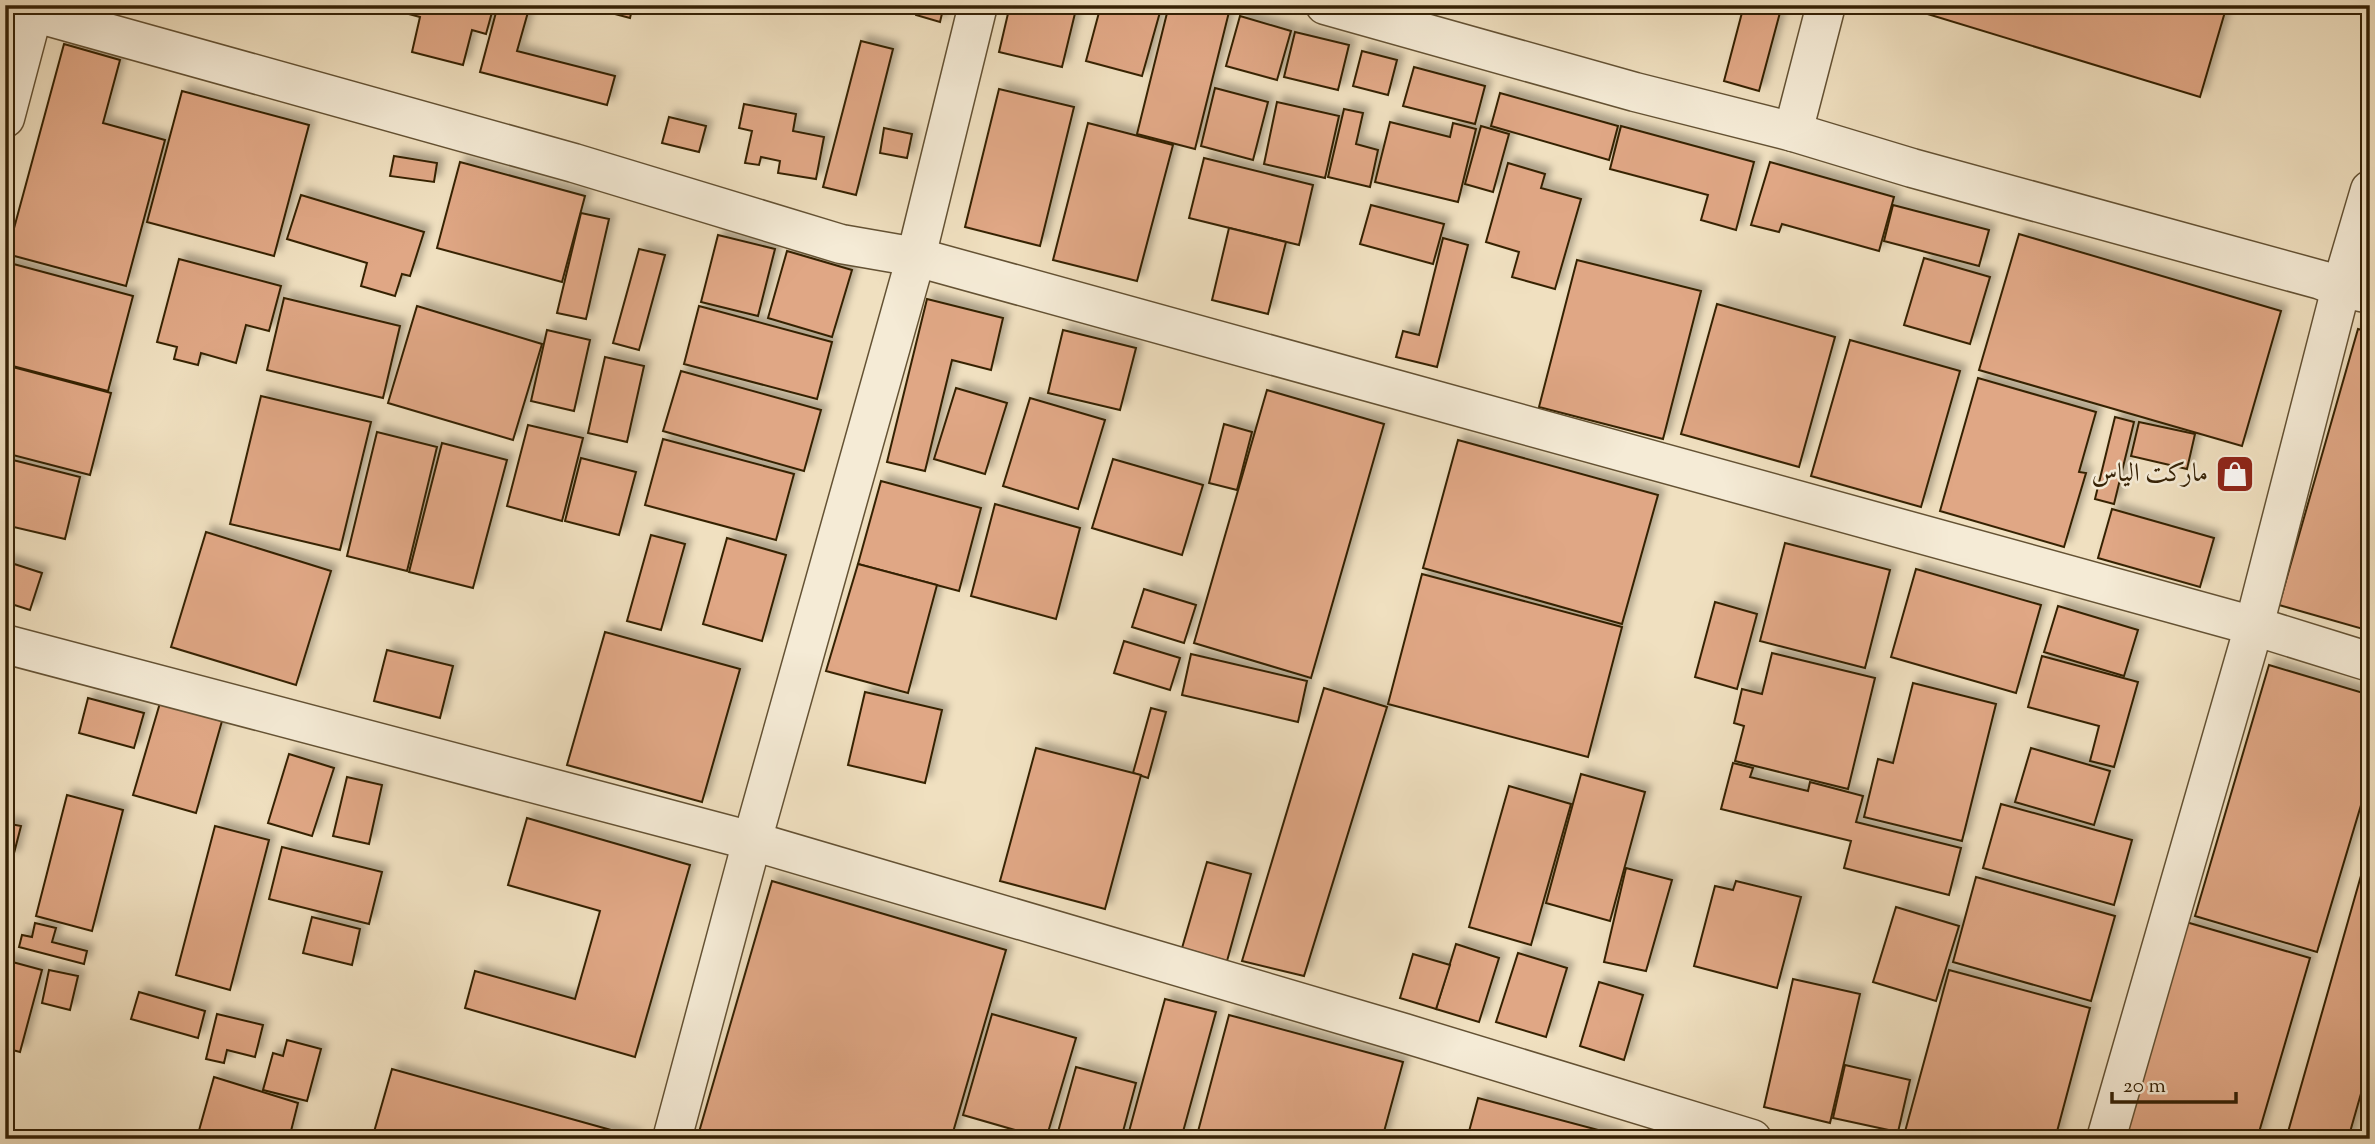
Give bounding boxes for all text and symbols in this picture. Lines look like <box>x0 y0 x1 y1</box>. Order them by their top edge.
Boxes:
shop icon: مارکت الیاس <box>2214 453 2256 495</box>
place label: مارکت الیاس <box>2091 456 2208 493</box>
scale bar <box>2112 1060 2237 1104</box>
text: 20 m <box>2123 1072 2166 1102</box>

